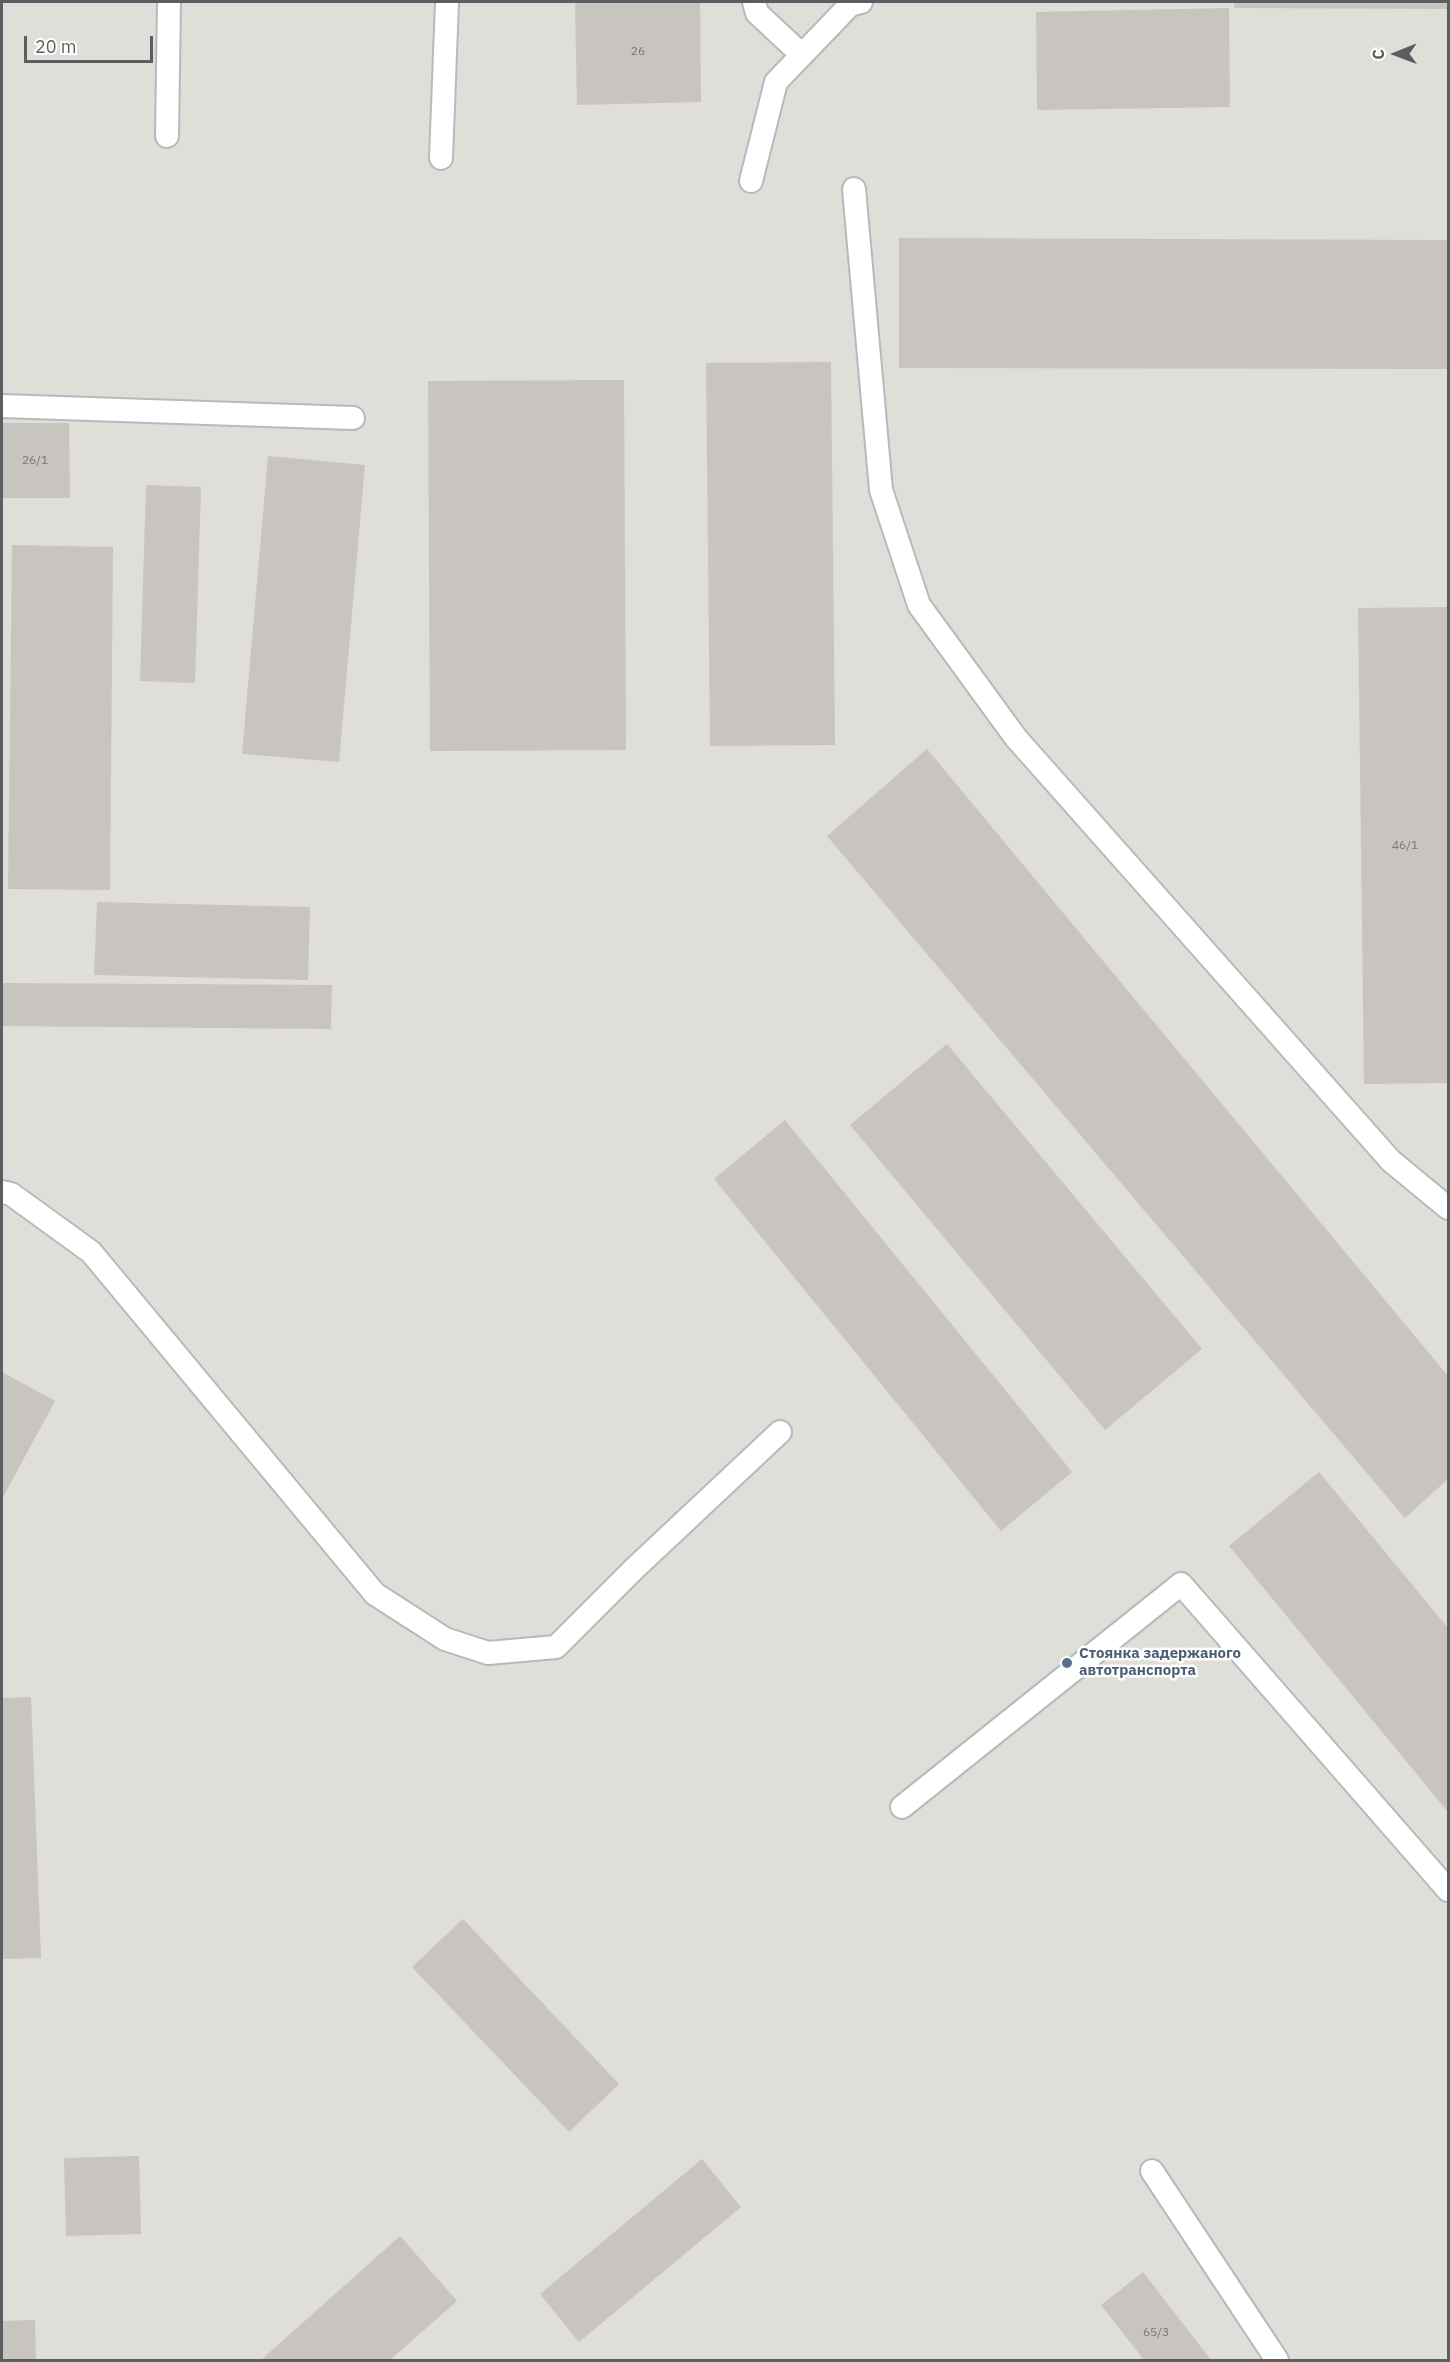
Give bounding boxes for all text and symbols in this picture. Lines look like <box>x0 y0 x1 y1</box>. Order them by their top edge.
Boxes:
scale bar <box>27 24 156 62</box>
north arrow <box>1366 24 1426 84</box>
text: 20 m <box>35 35 77 58</box>
house number: 26 <box>631 45 645 59</box>
text: С <box>1368 49 1388 60</box>
house number: 26/1 <box>22 454 48 468</box>
house number: 46/1 <box>1392 839 1418 853</box>
place label: Стоянка задержаного автотранспорта <box>1079 1645 1241 1680</box>
marker: Стоянка задержаного автотранспорта <box>1060 1656 1074 1670</box>
house number: 65/3 <box>1143 2326 1169 2340</box>

